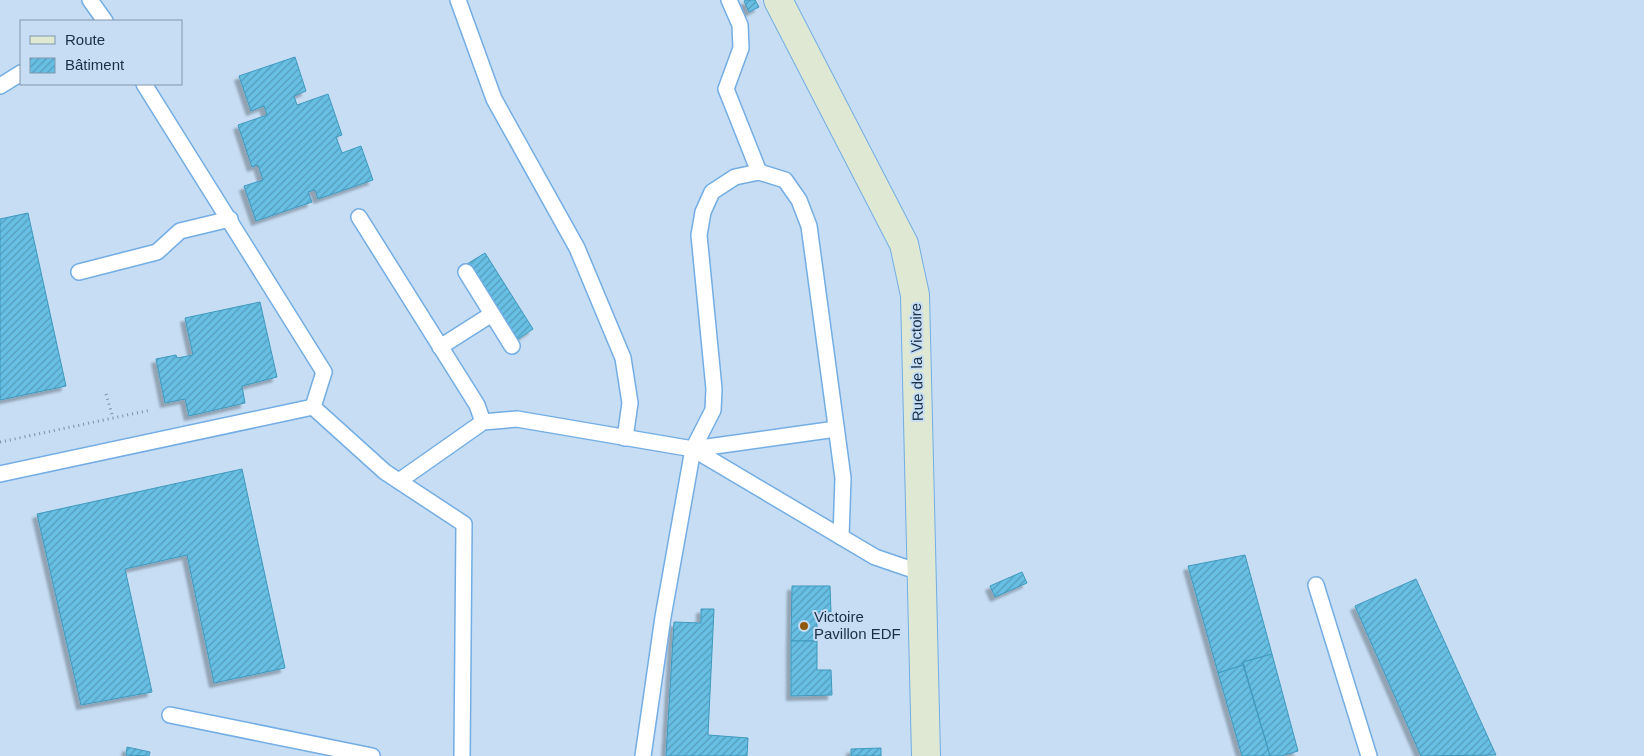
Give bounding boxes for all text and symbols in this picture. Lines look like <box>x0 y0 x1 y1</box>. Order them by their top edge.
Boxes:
legend <box>20 20 182 85</box>
text: Route <box>65 31 105 48</box>
text: Bâtiment <box>65 56 125 73</box>
street label: Rue de la Victoire <box>907 303 926 421</box>
place label: Victoire Pavillon EDF <box>814 608 901 642</box>
marker: Victoire Pavillon EDF <box>798 620 810 632</box>

